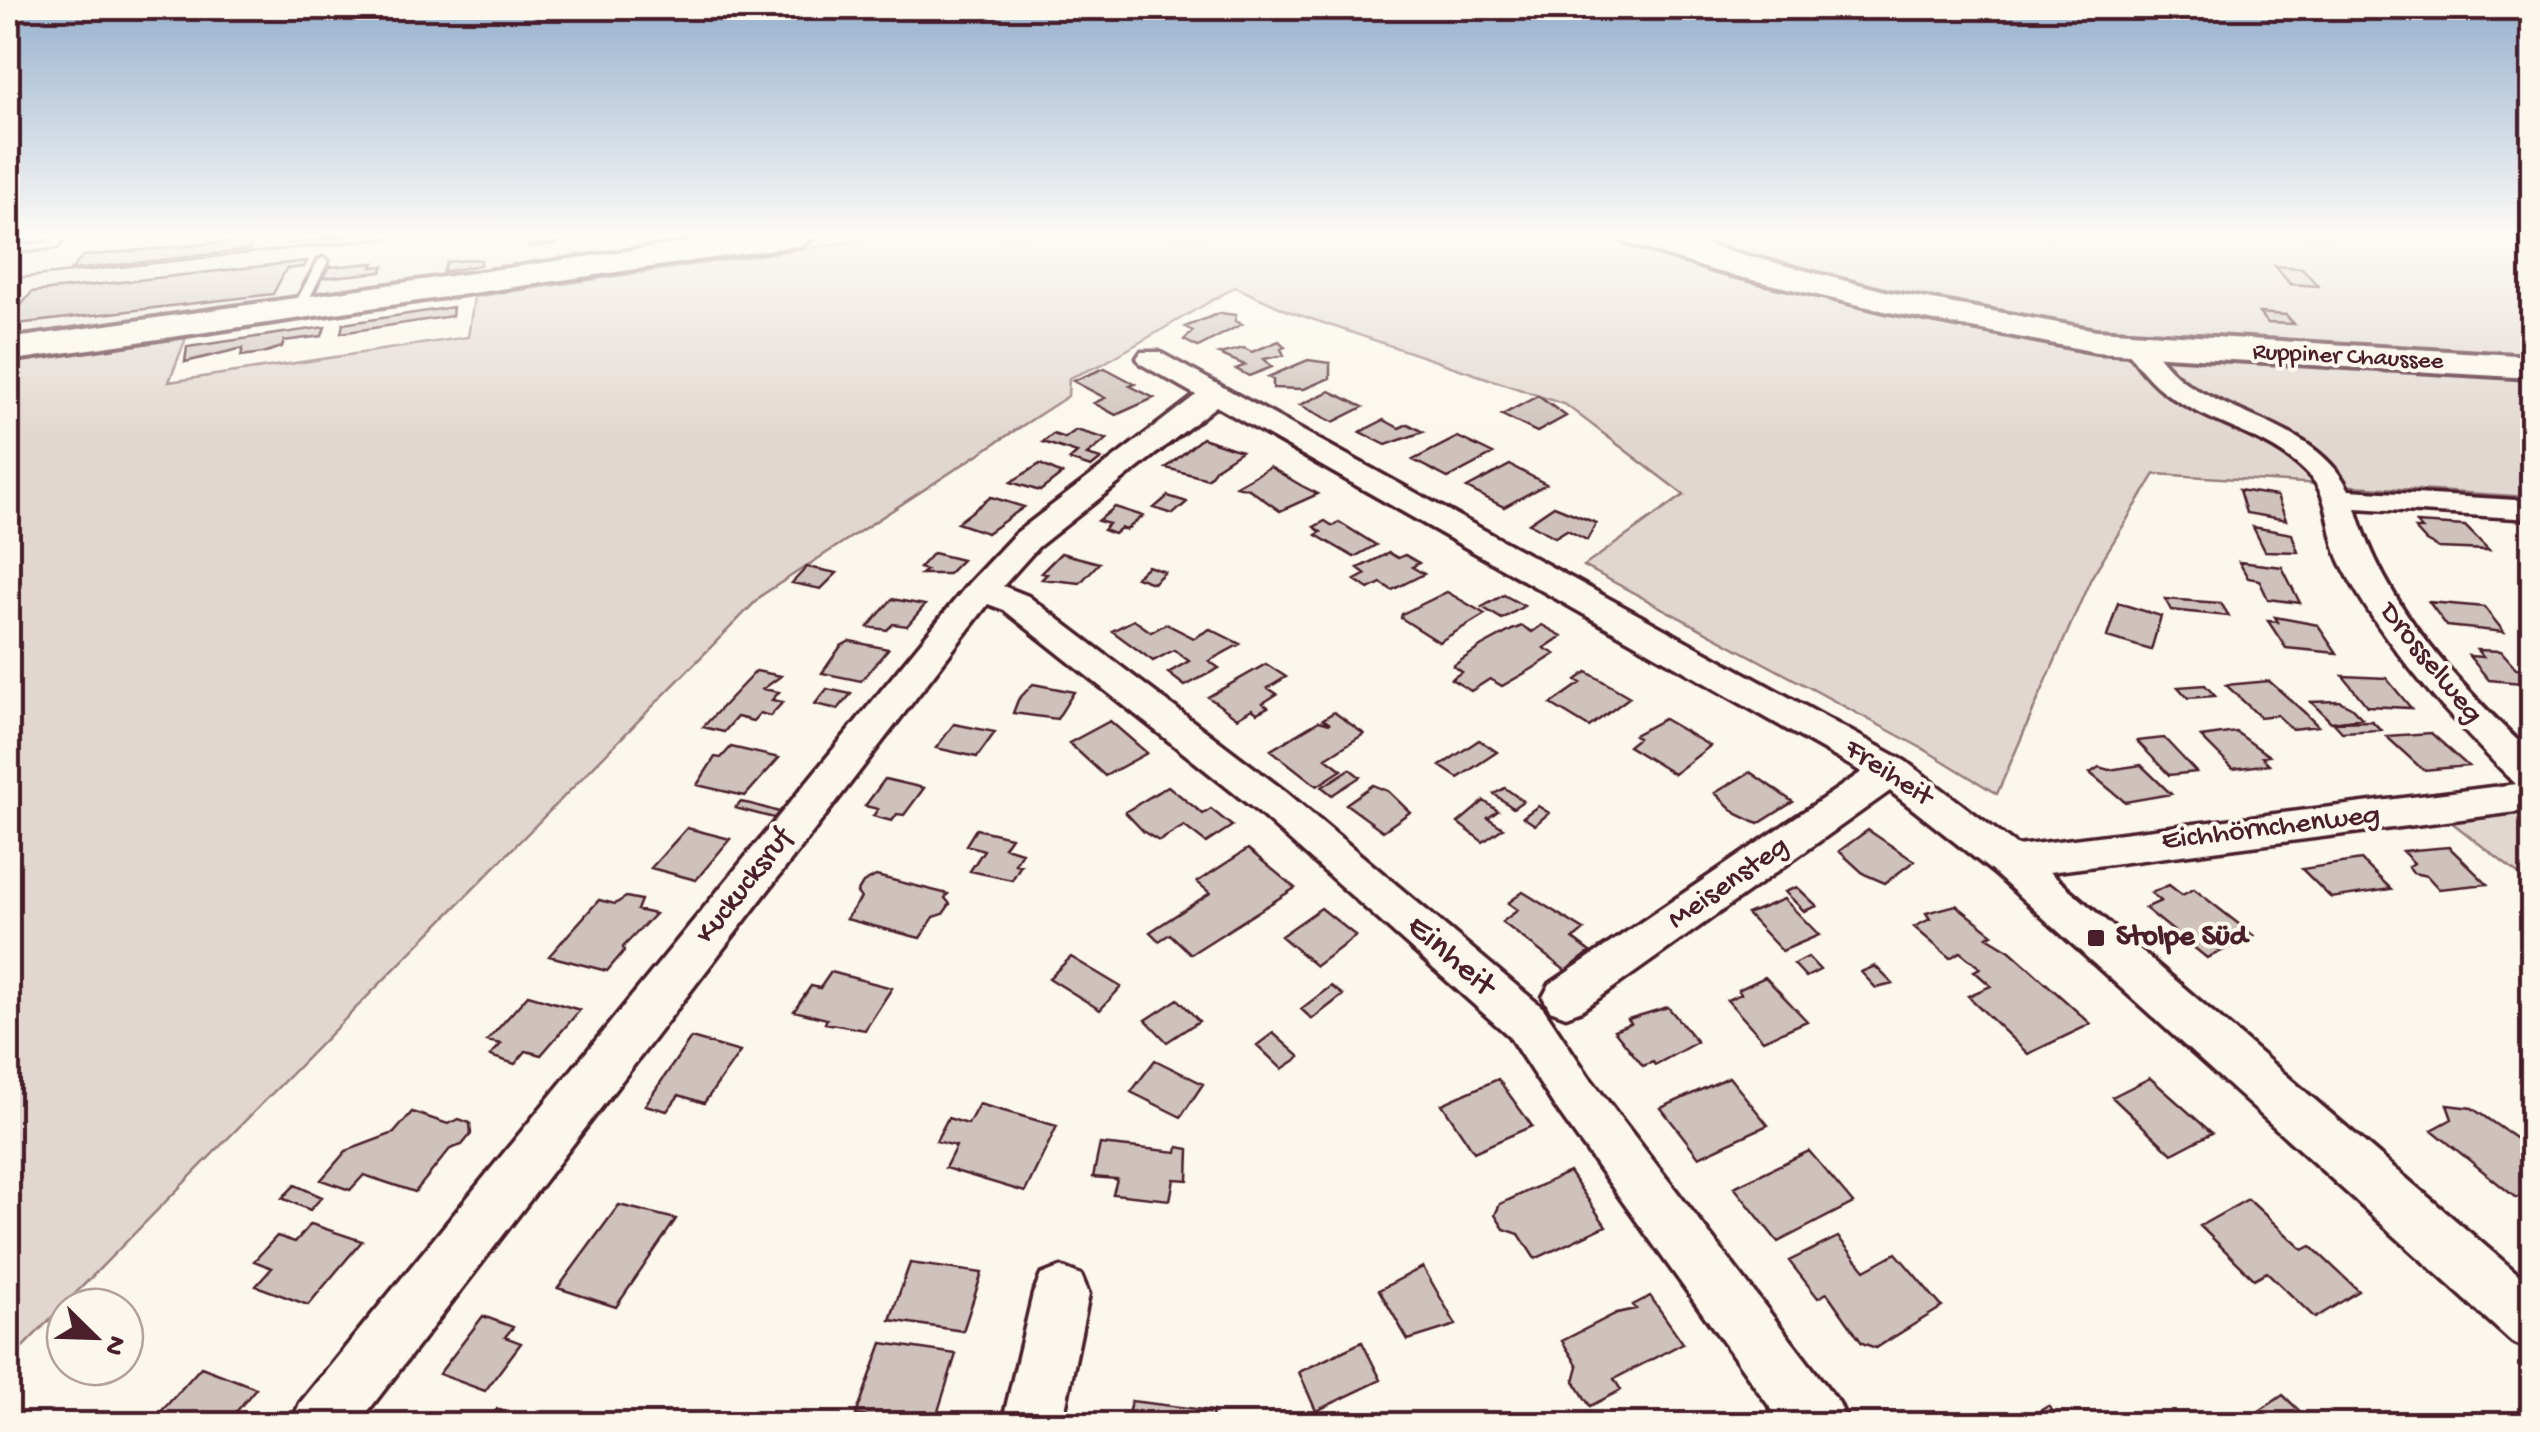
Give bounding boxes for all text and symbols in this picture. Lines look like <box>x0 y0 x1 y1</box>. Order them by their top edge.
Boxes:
street label: Ruppiner Chaussee <box>2252 339 2445 378</box>
street label: Drosselweg <box>2369 595 2489 732</box>
street label: Freiheit <box>1836 732 1941 817</box>
street label: Eichhörnchenweg <box>2160 798 2382 860</box>
street label: Kuckucksruf <box>689 820 803 952</box>
street label: Meisensteg <box>1662 830 1796 938</box>
street label: Einheit <box>1397 907 1505 1009</box>
place label: Stolpe Süd <box>2116 921 2251 956</box>
marker: Stolpe Süd <box>2085 927 2107 949</box>
north arrow <box>45 1287 145 1387</box>
text: N <box>95 1330 133 1360</box>

